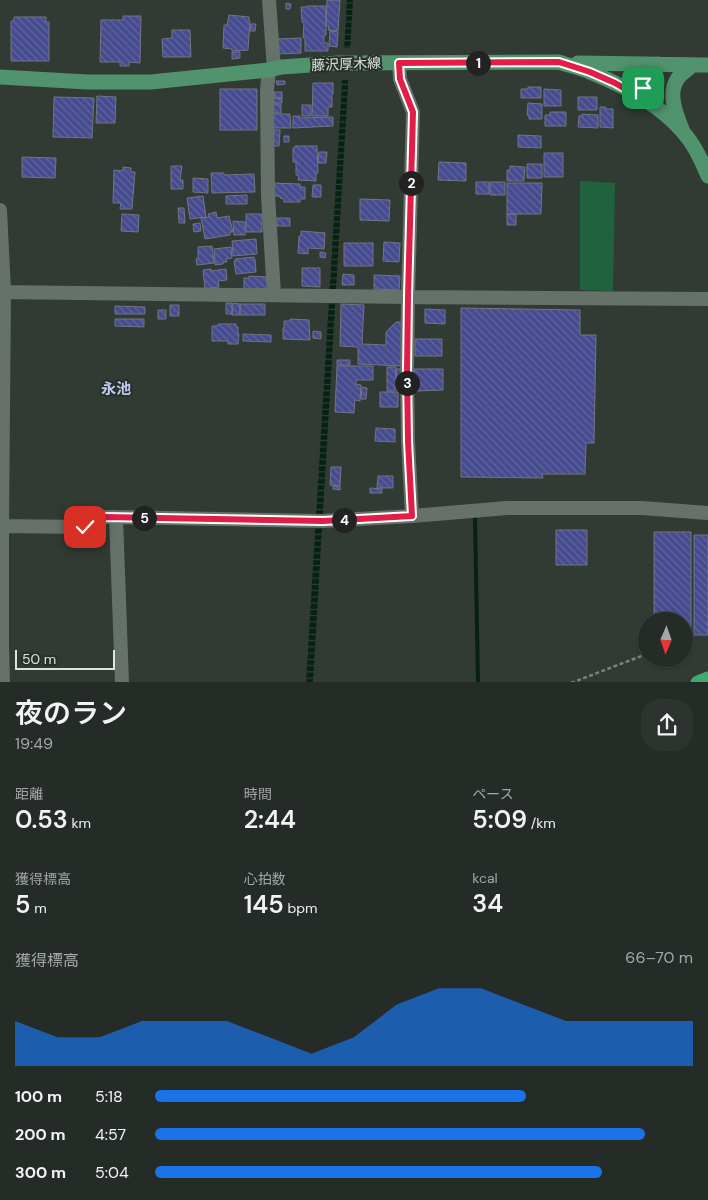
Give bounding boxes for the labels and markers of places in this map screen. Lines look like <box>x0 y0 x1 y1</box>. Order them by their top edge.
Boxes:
pin: 1 <box>466 50 490 76</box>
pin <box>622 67 664 109</box>
pin: 2 <box>398 170 424 196</box>
pin: 3 <box>394 370 420 396</box>
pin <box>64 506 106 548</box>
pin: 5 <box>132 506 156 530</box>
pin: 4 <box>332 508 356 532</box>

